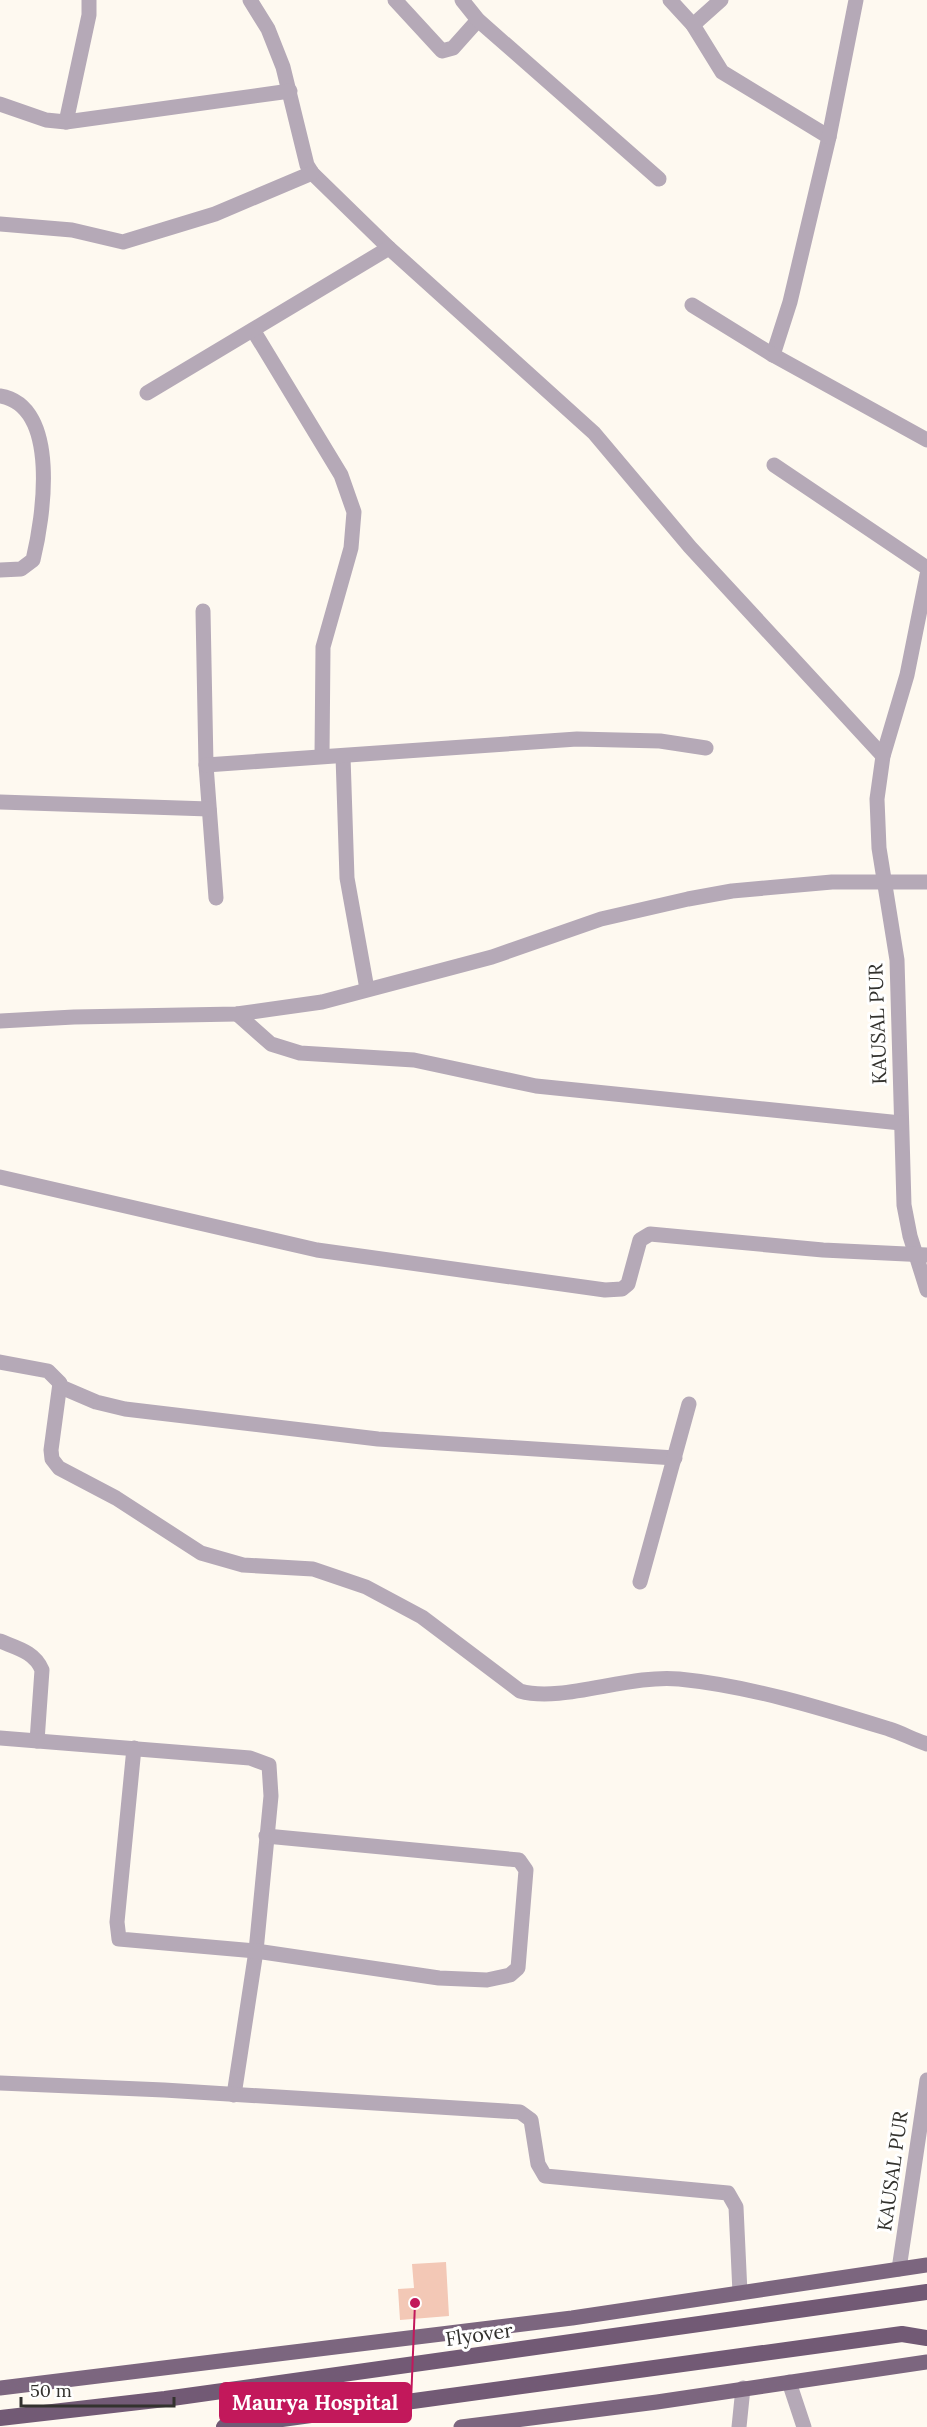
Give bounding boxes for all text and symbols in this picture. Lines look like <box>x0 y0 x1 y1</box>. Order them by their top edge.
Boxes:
street label: KAUSAL PUR <box>862 963 892 1085</box>
street label: KAUSAL PUR <box>871 2109 913 2233</box>
street label: Flyover <box>444 2317 515 2351</box>
scale bar <box>21 2370 174 2408</box>
text: 50 m <box>30 2379 72 2402</box>
callout: Maurya Hospital <box>220 2383 411 2422</box>
text: Maurya Hospital <box>232 2389 399 2416</box>

